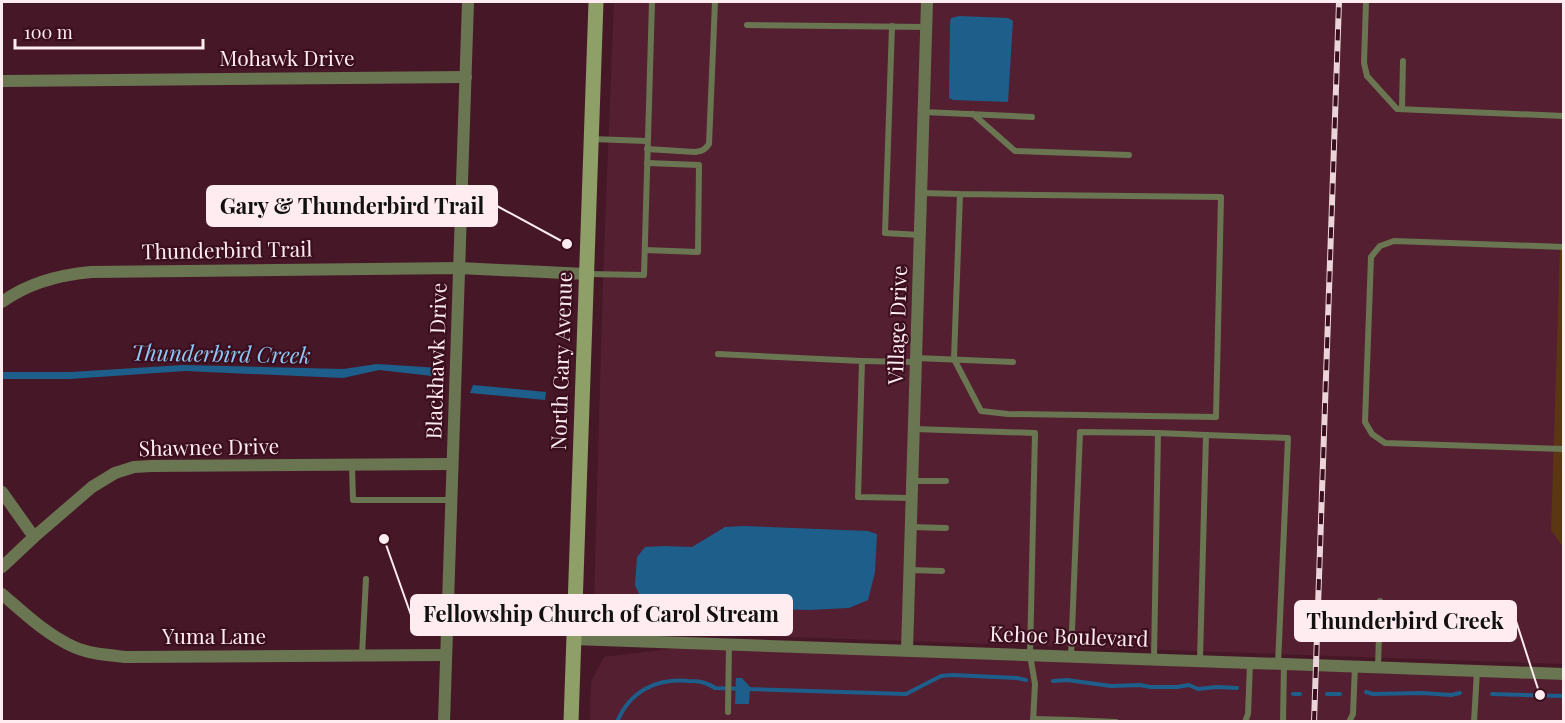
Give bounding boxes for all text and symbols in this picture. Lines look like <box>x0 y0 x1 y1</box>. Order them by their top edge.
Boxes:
scale bar <box>15 12 202 50</box>
text: 100 m <box>24 20 73 44</box>
street label: Mohawk Drive <box>219 43 355 71</box>
callout: Gary & Thunderbird Trail <box>207 186 497 226</box>
text: Gary & Thunderbird Trail <box>220 190 484 220</box>
street label: Thunderbird Trail <box>141 234 312 264</box>
street label: Village Drive <box>880 265 912 386</box>
street label: North Gary Avenue <box>543 271 577 451</box>
street label: Blackhawk Drive <box>418 282 452 440</box>
water label: Thunderbird Creek <box>131 336 311 370</box>
street label: Shawnee Drive <box>138 431 280 461</box>
callout: Fellowship Church of Carol Stream <box>411 595 792 635</box>
text: Fellowship Church of Carol Stream <box>423 598 779 628</box>
callout: Thunderbird Creek <box>1295 601 1516 641</box>
text: Thunderbird Creek <box>1306 605 1504 635</box>
street label: Kehoe Boulevard <box>989 618 1149 652</box>
street label: Yuma Lane <box>161 621 266 649</box>

